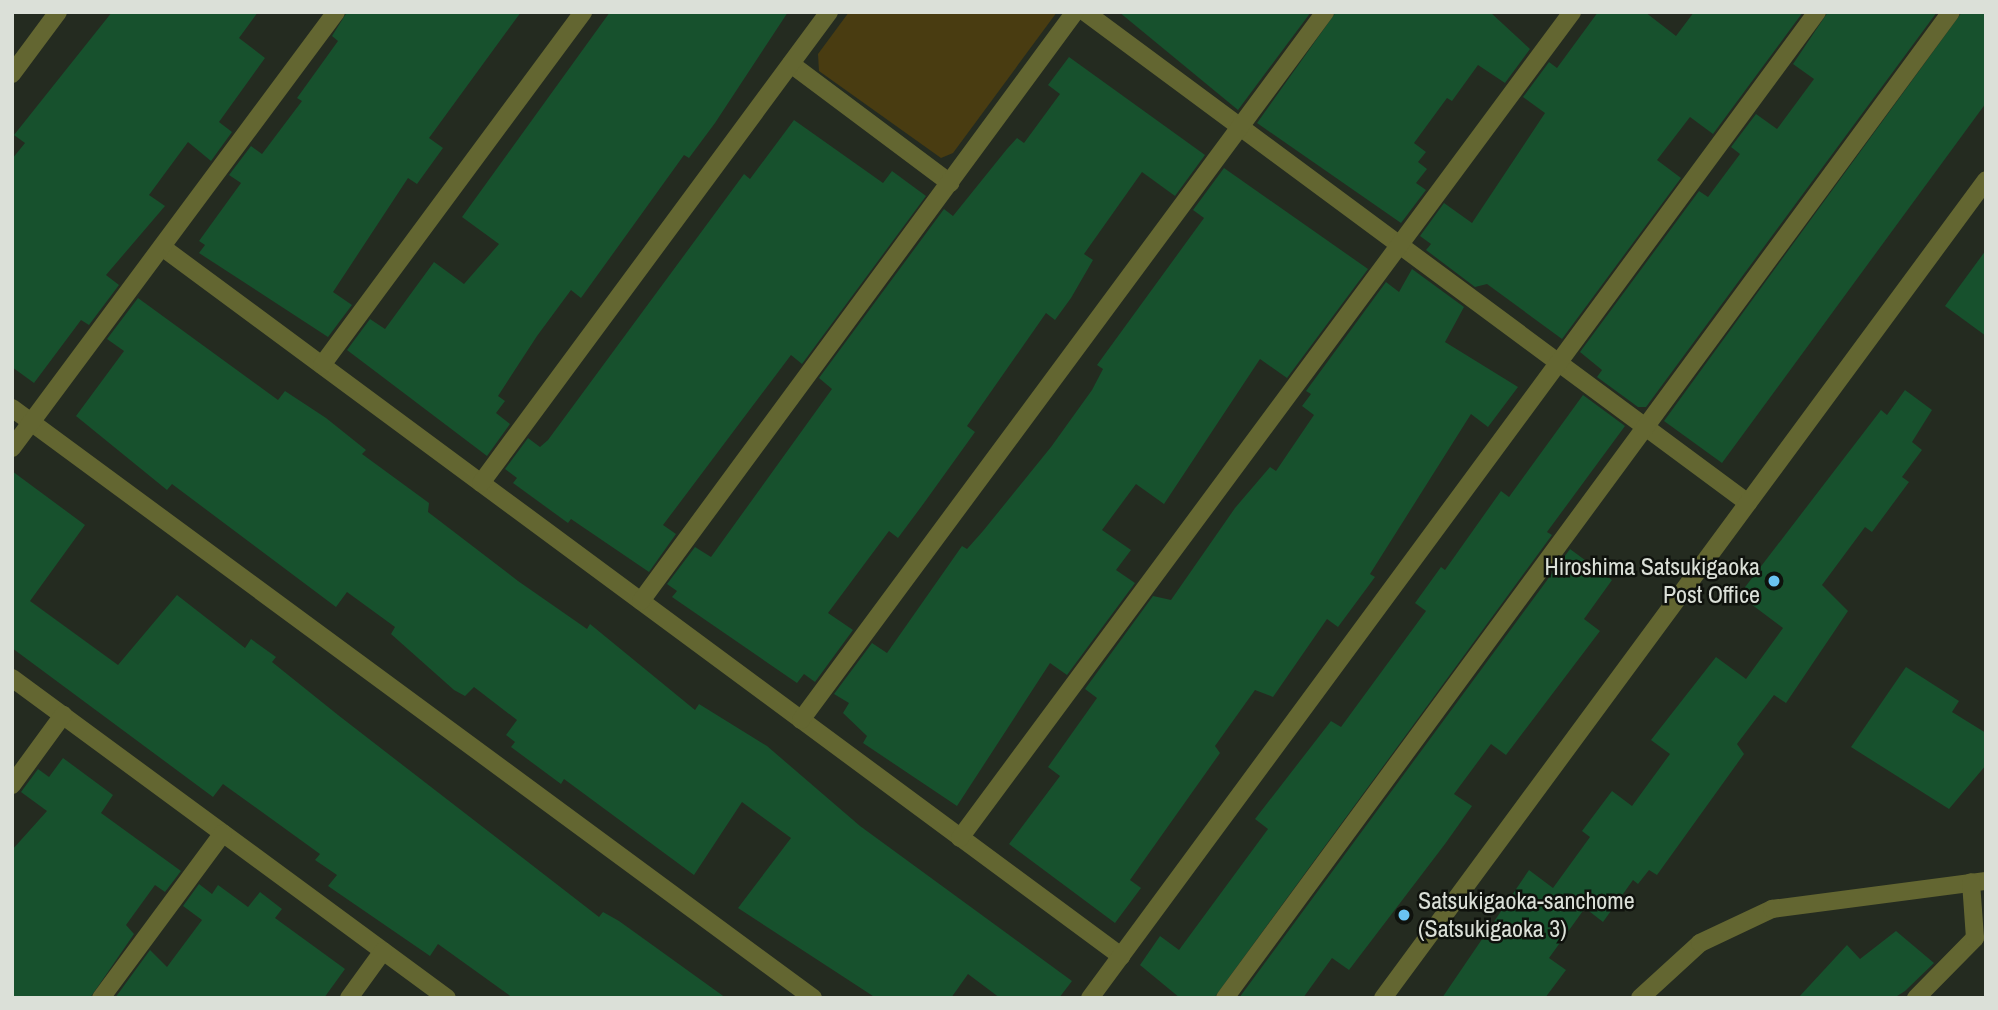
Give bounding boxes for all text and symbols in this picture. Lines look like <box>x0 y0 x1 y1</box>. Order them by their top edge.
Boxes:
place label: Hiroshima Satsukigaoka Post Office <box>1545 553 1760 609</box>
marker: Hiroshima Satsukigaoka Post Office <box>1766 573 1782 589</box>
place label: Satsukigaoka-sanchome (Satsukigaoka 3) <box>1418 887 1635 943</box>
marker: Satsukigaoka-sanchome (Satsukigaoka 3) <box>1396 907 1412 923</box>

